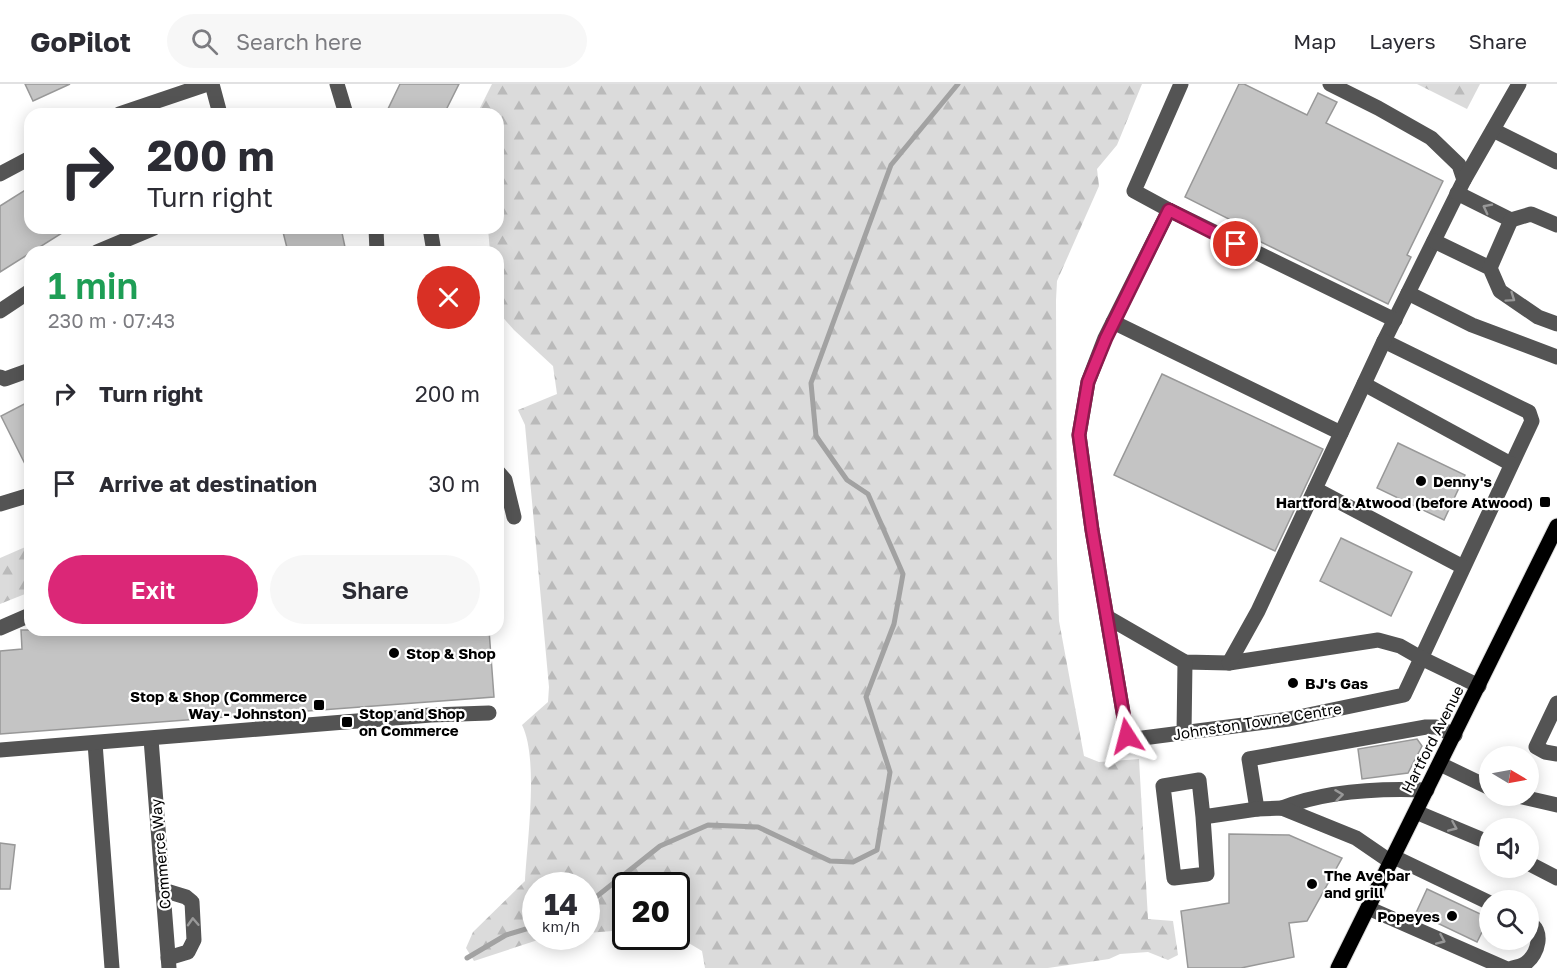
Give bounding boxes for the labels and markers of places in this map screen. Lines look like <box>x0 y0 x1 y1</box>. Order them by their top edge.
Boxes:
pin <box>1210 218 1261 269</box>
place label: Denny's <box>1433 472 1492 490</box>
marker: Denny's <box>1414 474 1428 488</box>
place label: Hartford & Atwood (before Atwood) <box>1276 493 1533 511</box>
marker: Hartford & Atwood (before Atwood) <box>1538 495 1552 509</box>
place label: Stop & Shop <box>406 644 496 662</box>
marker: Stop & Shop <box>387 646 401 660</box>
place label: BJ's Gas <box>1305 674 1368 692</box>
marker: BJ's Gas <box>1286 676 1300 690</box>
place label: Stop & Shop (Commerce Way - Johnston) <box>130 687 307 722</box>
marker: Stop & Shop (Commerce Way - Johnston) <box>312 698 326 712</box>
place label: Stop and Shop on Commerce <box>359 704 465 739</box>
marker: Stop and Shop on Commerce <box>340 715 354 729</box>
place label: The Ave bar and grill <box>1324 866 1410 901</box>
marker: The Ave bar and grill <box>1305 877 1319 891</box>
place label: Popeyes <box>1377 907 1440 925</box>
marker: Popeyes <box>1445 909 1459 923</box>

